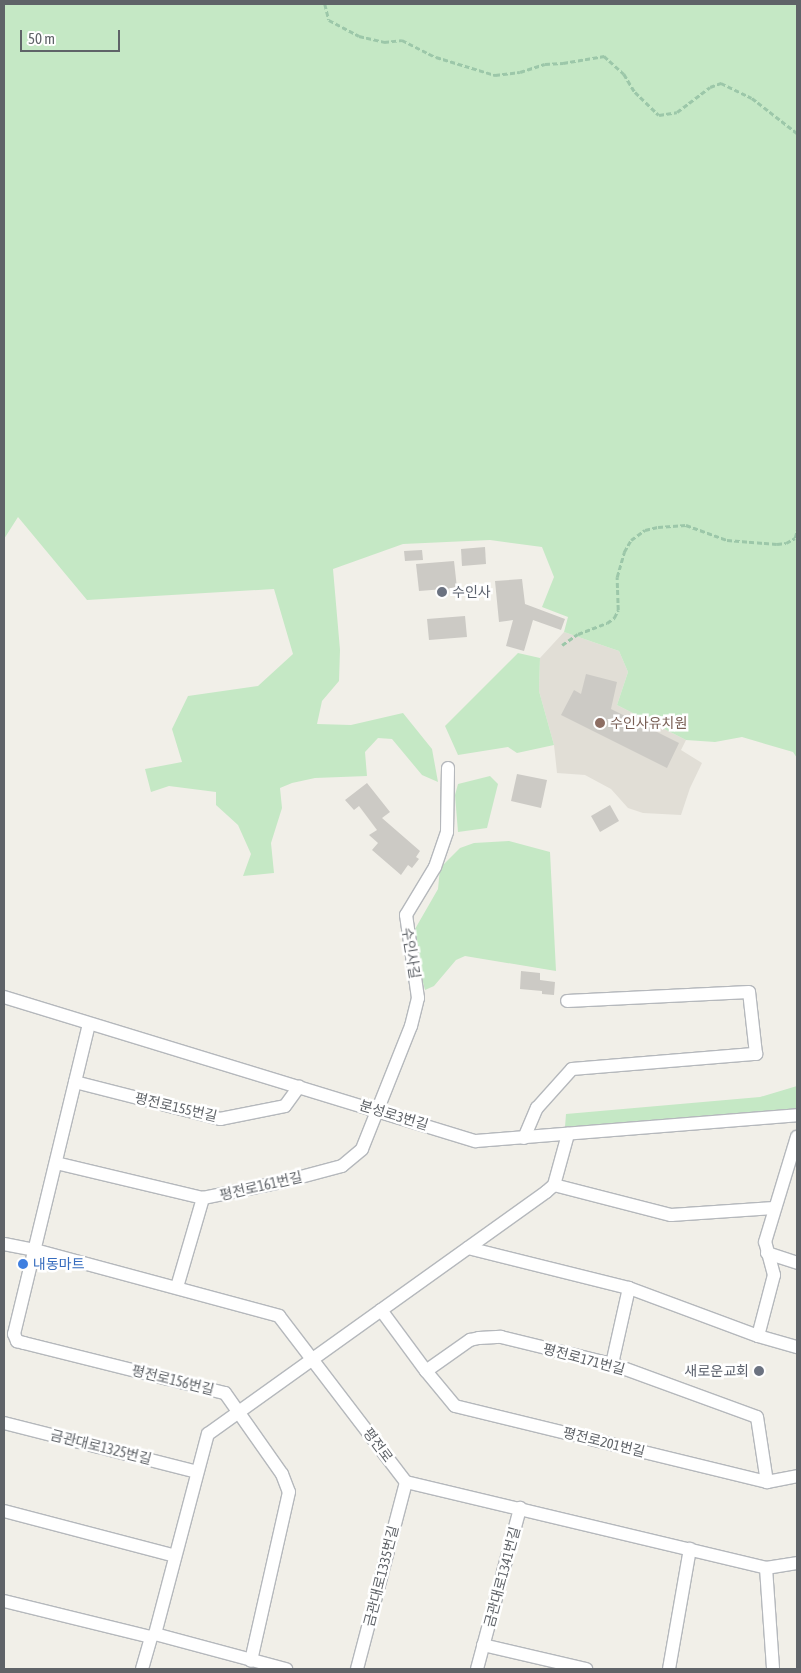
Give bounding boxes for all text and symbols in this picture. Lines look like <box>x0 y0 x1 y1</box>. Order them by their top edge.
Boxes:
scale bar <box>22 20 122 52</box>
text: 50 m <box>28 30 55 47</box>
place label: 수인사 <box>452 584 491 600</box>
marker: 수인사 <box>436 586 448 598</box>
place label: 수인사유치원 <box>610 715 687 731</box>
marker: 수인사유치원 <box>594 717 606 729</box>
street label: 수인사길 <box>399 926 423 980</box>
street label: 평전로155번길 <box>133 1089 219 1125</box>
street label: 분성로3번길 <box>358 1097 430 1133</box>
street label: 평전로161번길 <box>218 1168 304 1204</box>
place label: 내동마트 <box>33 1256 85 1272</box>
marker: 내동마트 <box>17 1258 29 1270</box>
street label: 평전로171번길 <box>541 1340 627 1378</box>
street label: 평전로156번길 <box>130 1362 216 1398</box>
place label: 새로운교회 <box>685 1363 749 1379</box>
marker: 새로운교회 <box>753 1365 765 1377</box>
street label: 평전로201번길 <box>561 1424 647 1460</box>
street label: 평전로 <box>360 1425 396 1465</box>
street label: 금관대로1325번길 <box>49 1426 153 1468</box>
street label: 금관대로1335번길 <box>360 1524 402 1628</box>
street label: 금관대로1341번길 <box>480 1525 524 1629</box>

